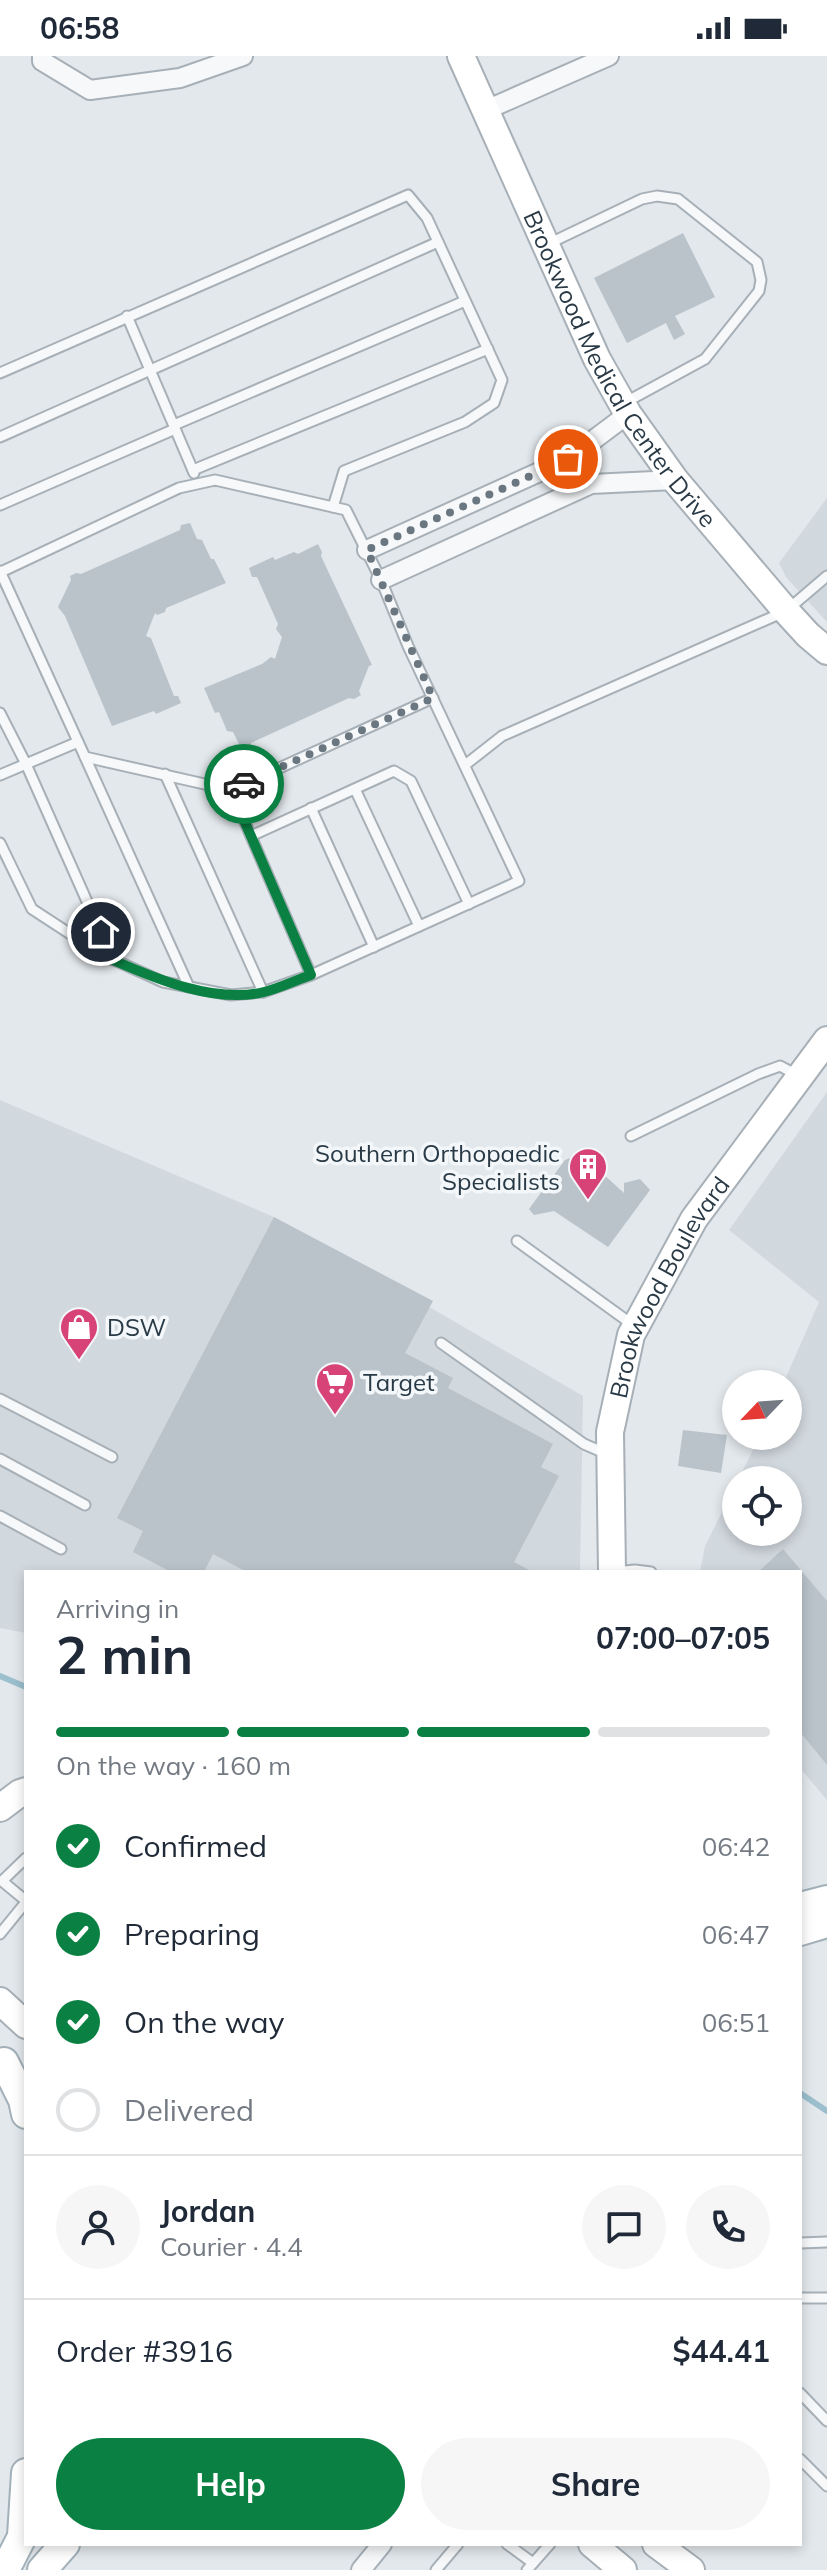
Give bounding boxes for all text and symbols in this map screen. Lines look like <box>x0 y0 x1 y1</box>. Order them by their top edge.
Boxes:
text: 06:58 <box>40 9 119 47</box>
street label: Brookwood Medical Center Drive <box>517 206 723 533</box>
pin <box>534 425 602 493</box>
icon: bag <box>546 437 590 481</box>
courier <box>204 744 284 824</box>
icon: car <box>222 762 266 806</box>
pin <box>67 898 135 966</box>
icon: home <box>79 910 123 954</box>
place label: Southern Orthopaedic Specialists <box>315 1138 560 1196</box>
building icon: Southern Orthopaedic Specialists <box>567 1146 609 1201</box>
street label: Brookwood Boulevard <box>603 1170 736 1401</box>
shop icon: DSW <box>58 1306 100 1361</box>
place label: DSW <box>107 1312 166 1342</box>
supermarket icon: Target <box>314 1361 356 1416</box>
place label: Target <box>363 1367 435 1397</box>
north arrow <box>722 1370 802 1450</box>
map controls <box>722 1370 802 1546</box>
button: locate <box>722 1466 802 1546</box>
text: Arriving in <box>56 1592 179 1625</box>
text: 07:00–07:05 <box>596 1619 770 1657</box>
text: 2 min <box>56 1622 193 1687</box>
text: On the way · 160 m <box>56 1749 291 1782</box>
icon: check <box>56 1824 100 1868</box>
text: Confirmed <box>124 1827 267 1865</box>
text: 06:42 <box>702 1830 770 1863</box>
icon: check <box>56 1912 100 1956</box>
text: Preparing <box>124 1915 260 1953</box>
text: 06:47 <box>702 1918 770 1951</box>
icon: check <box>56 2000 100 2044</box>
text: On the way <box>124 2003 284 2041</box>
text: 06:51 <box>702 2006 770 2039</box>
text: Delivered <box>124 2091 254 2129</box>
button: person <box>56 2185 140 2269</box>
button: chat <box>582 2185 666 2269</box>
button: phone <box>686 2185 770 2269</box>
text: Jordan <box>160 2192 255 2230</box>
text: Courier · 4.4 <box>160 2230 303 2263</box>
text: Order #3916 <box>56 2332 233 2370</box>
text: $44.41 <box>673 2332 770 2370</box>
button: Help <box>56 2438 405 2530</box>
button: Share <box>421 2438 770 2530</box>

